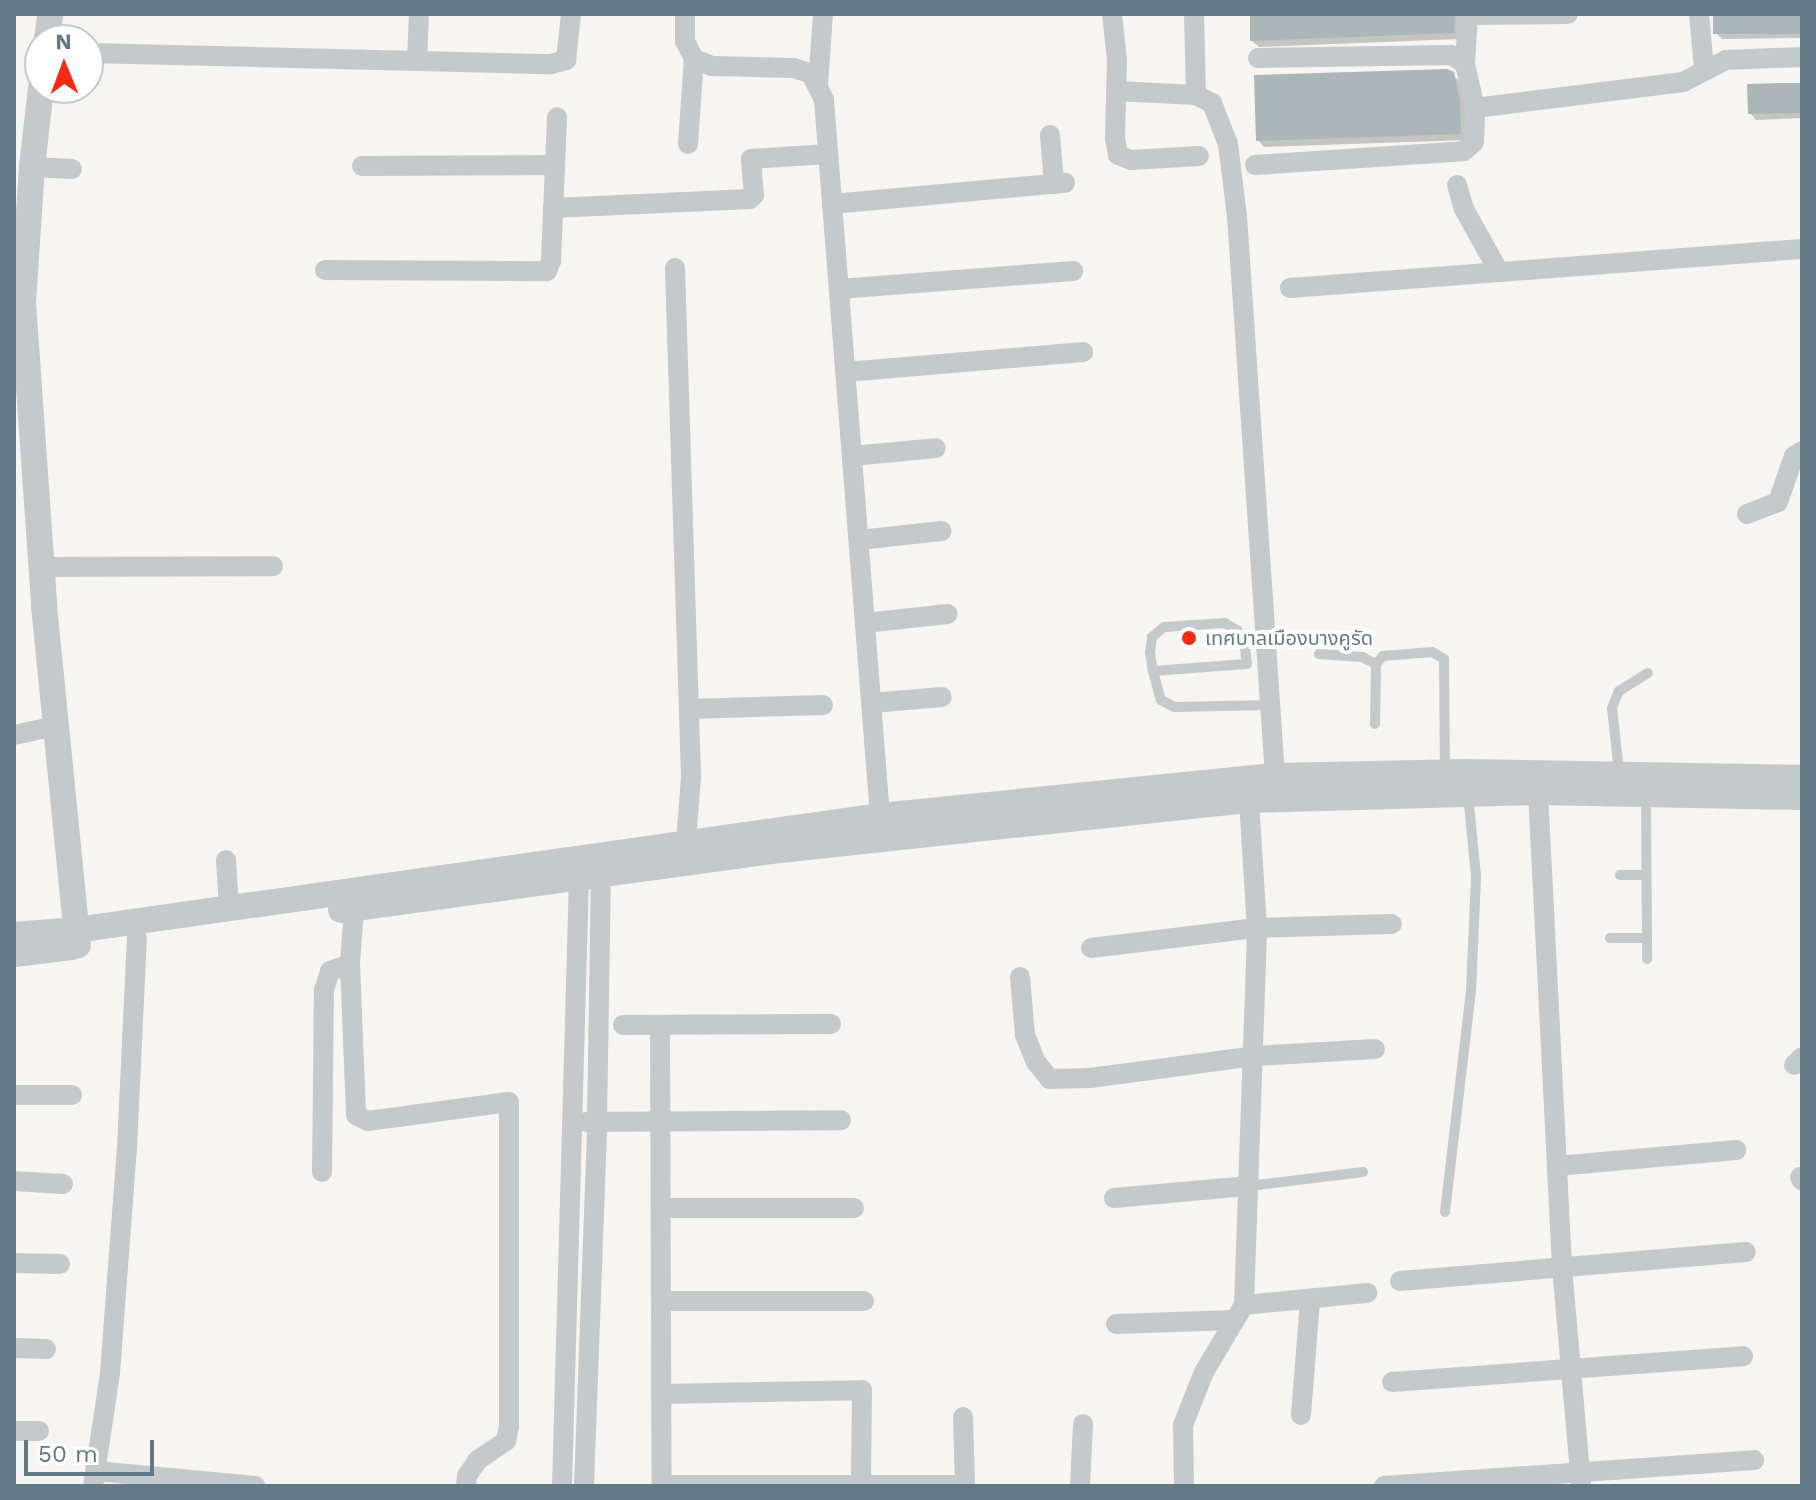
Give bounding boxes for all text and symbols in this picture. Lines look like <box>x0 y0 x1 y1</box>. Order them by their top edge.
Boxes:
north arrow <box>24 24 104 104</box>
text: N <box>55 29 72 54</box>
place label: เทศบาลเมืองบางคูรัด <box>1205 626 1373 650</box>
marker: เทศบาลเมืองบางคูรัด <box>1180 629 1198 647</box>
scale bar <box>28 1424 158 1474</box>
text: 50 m <box>38 1440 98 1468</box>

